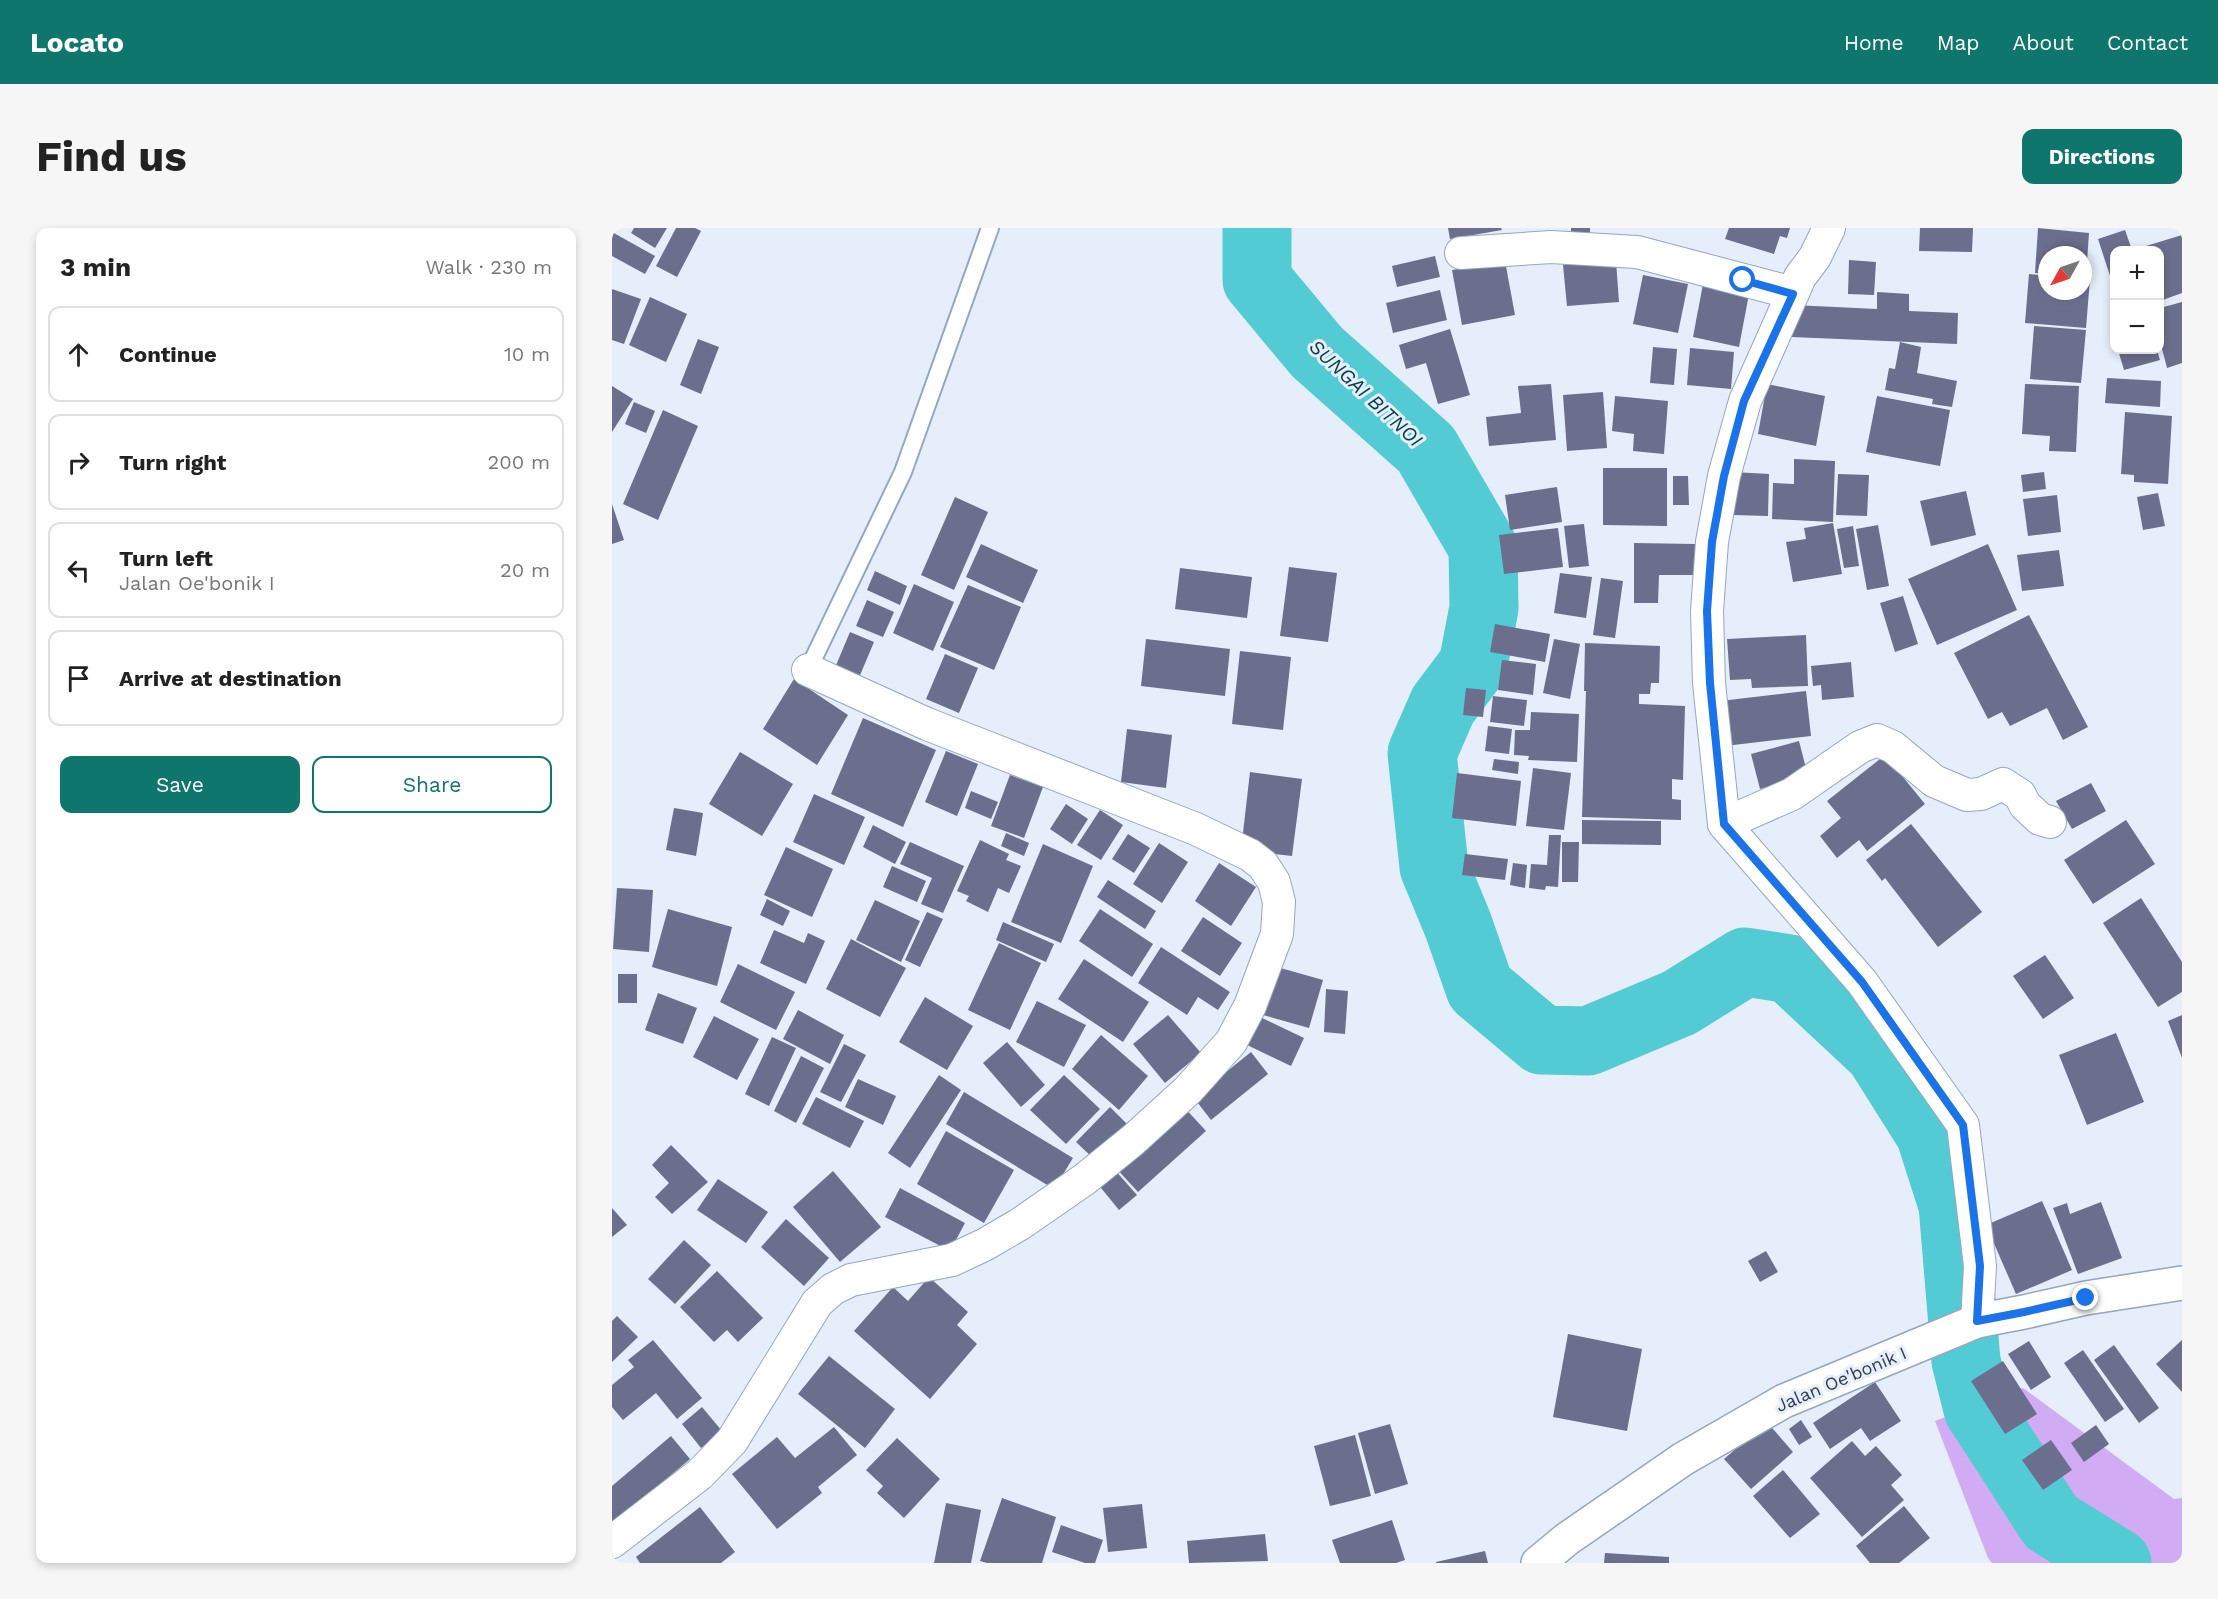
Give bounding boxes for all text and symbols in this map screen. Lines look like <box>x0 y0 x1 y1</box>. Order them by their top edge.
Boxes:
text: Locato <box>30 26 124 59</box>
text: Home <box>1844 30 1904 55</box>
text: Map <box>1937 30 1980 55</box>
text: About <box>2013 30 2074 55</box>
text: Contact <box>2107 30 2188 55</box>
button: Directions <box>2022 129 2182 184</box>
text: Find us <box>36 132 187 181</box>
north arrow <box>2038 246 2092 300</box>
map controls <box>2110 246 2164 354</box>
button: + <box>2110 246 2164 300</box>
text: 3 min <box>60 252 131 282</box>
text: Walk · 230 m <box>425 255 552 279</box>
route start <box>1729 266 1755 292</box>
button: − <box>2110 300 2164 354</box>
water label: SUNGAI BITNOI <box>1304 334 1428 452</box>
icon: ahead <box>62 338 95 371</box>
text: Continue <box>119 342 217 367</box>
text: 10 m <box>504 342 550 366</box>
icon: right <box>62 446 95 479</box>
text: Turn right <box>119 450 226 475</box>
text: 200 m <box>488 450 550 474</box>
text: Turn left <box>119 546 213 571</box>
icon: left <box>62 554 95 587</box>
text: 20 m <box>500 558 550 582</box>
text: Jalan Oe'bonik I <box>119 571 275 595</box>
icon: arrive <box>62 662 95 695</box>
text: Arrive at destination <box>119 666 342 691</box>
button: Save <box>60 756 300 813</box>
button: Share <box>312 756 552 813</box>
route end <box>2072 1284 2098 1310</box>
street label: Jalan Oe'bonik I <box>1772 1342 1910 1416</box>

